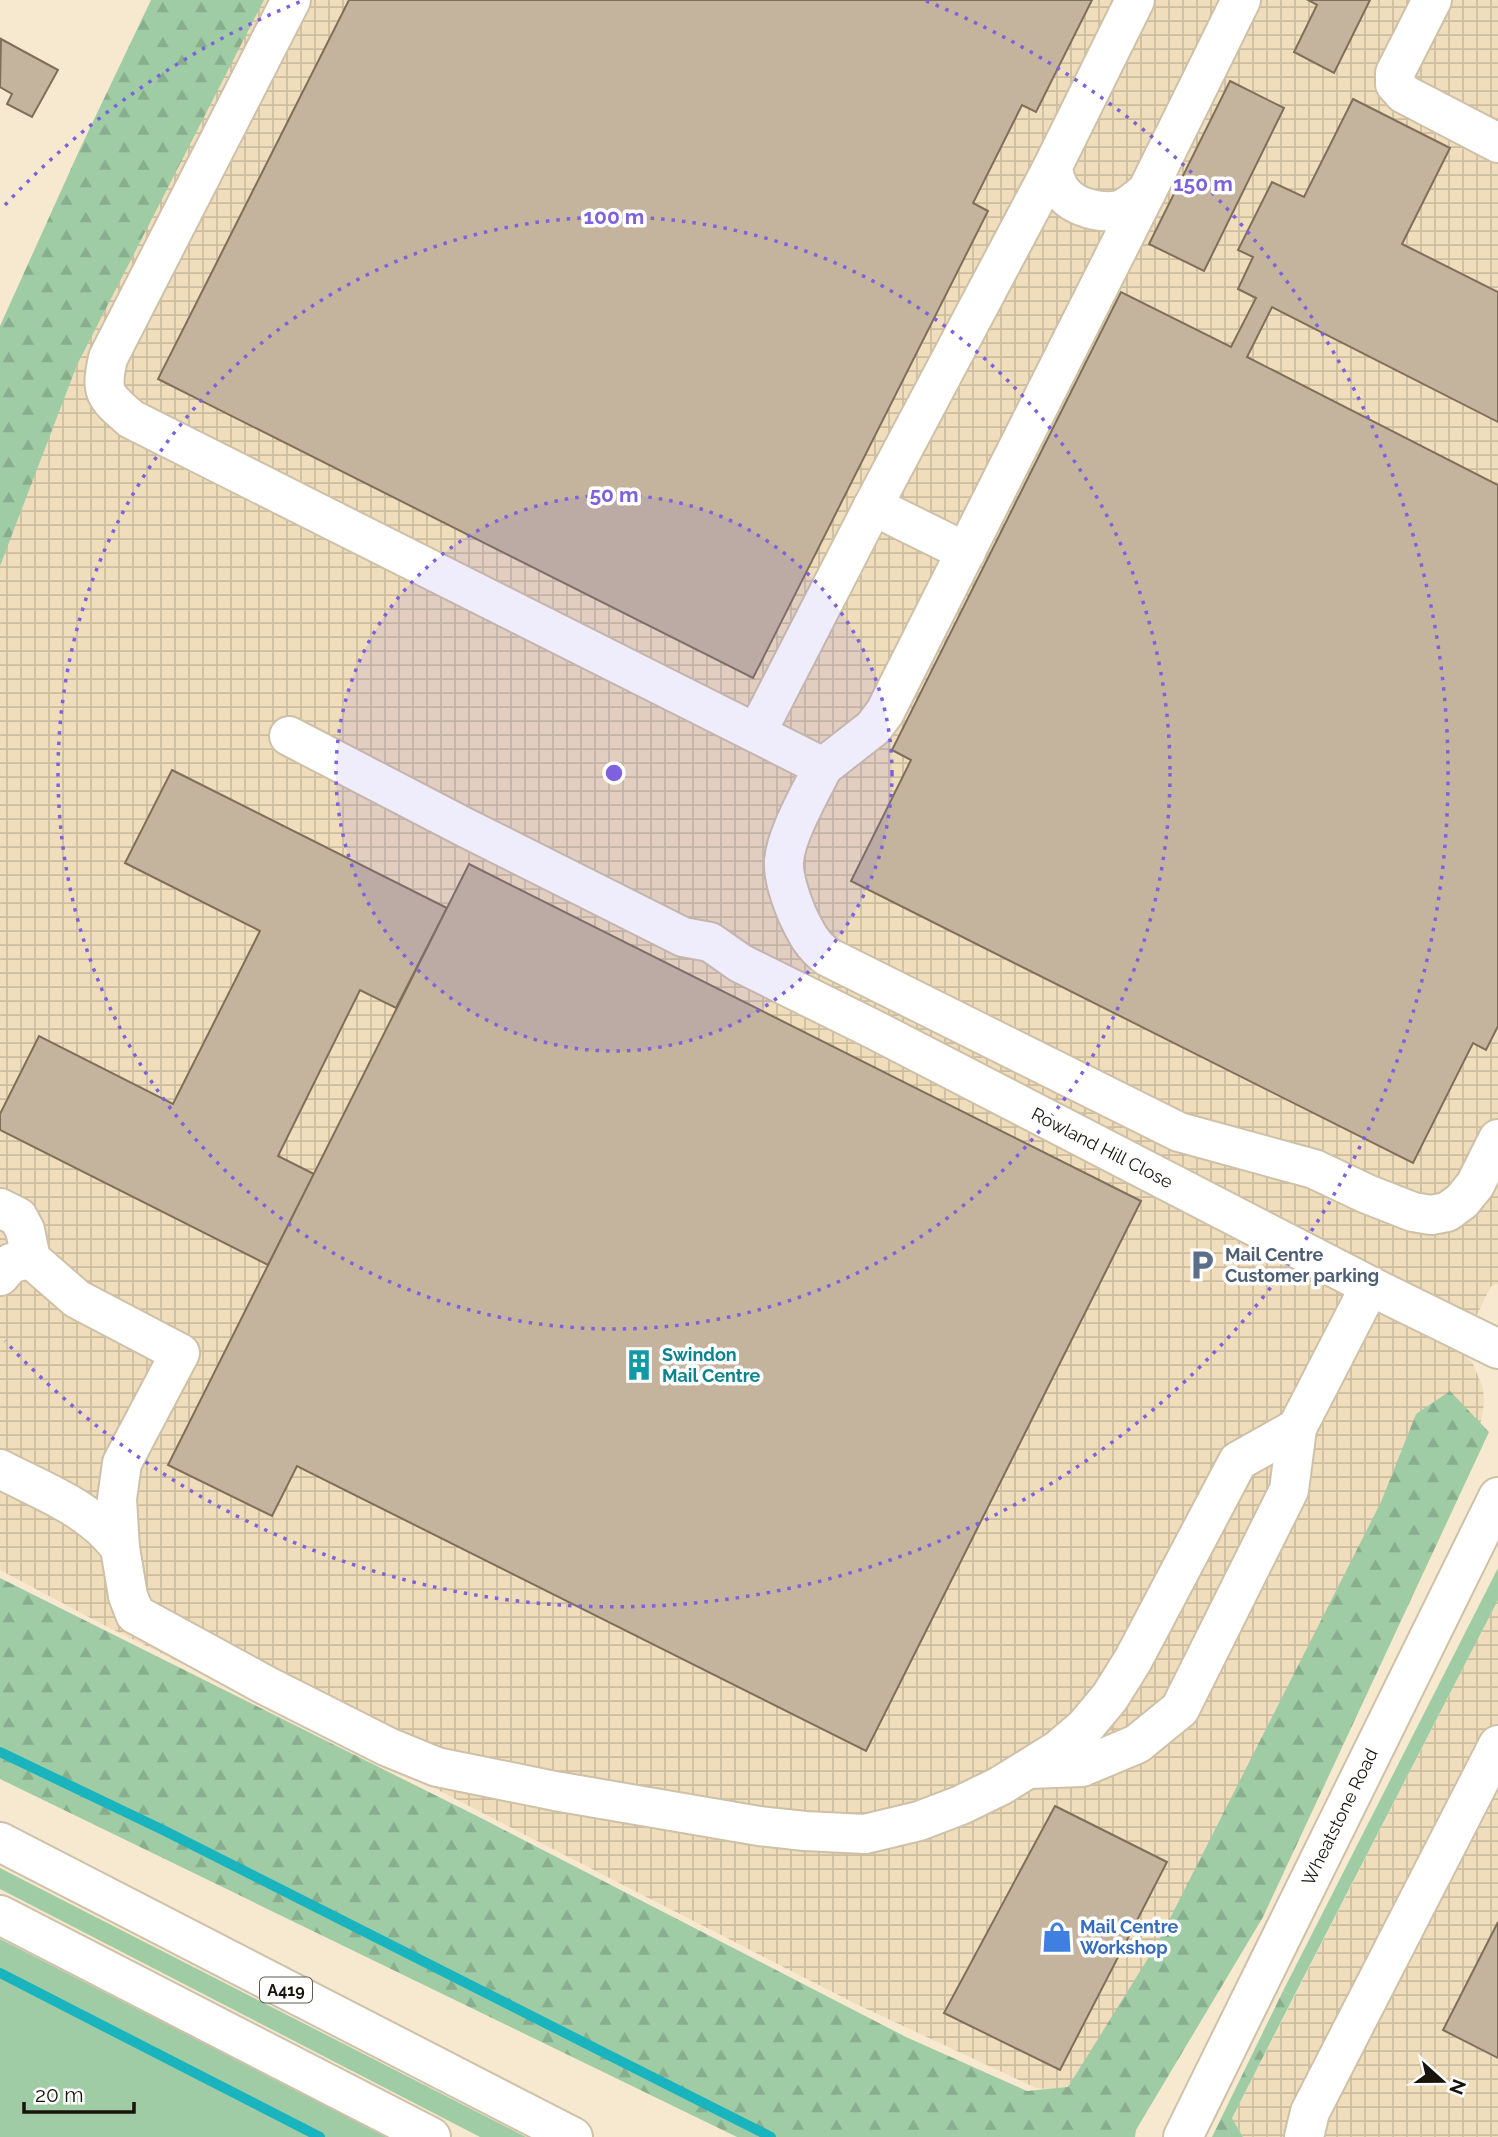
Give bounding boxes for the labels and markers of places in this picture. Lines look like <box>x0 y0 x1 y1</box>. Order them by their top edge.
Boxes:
centre of rings <box>602 761 626 785</box>
place label: Mail Centre Customer parking <box>1225 1244 1379 1286</box>
parking icon: Mail Centre Customer parking <box>1185 1248 1219 1282</box>
place label: Swindon Mail Centre <box>662 1344 761 1386</box>
building icon: Swindon Mail Centre <box>622 1348 656 1382</box>
place label: Mail Centre Workshop <box>1080 1916 1179 1958</box>
shop icon: Mail Centre Workshop <box>1040 1920 1074 1954</box>

